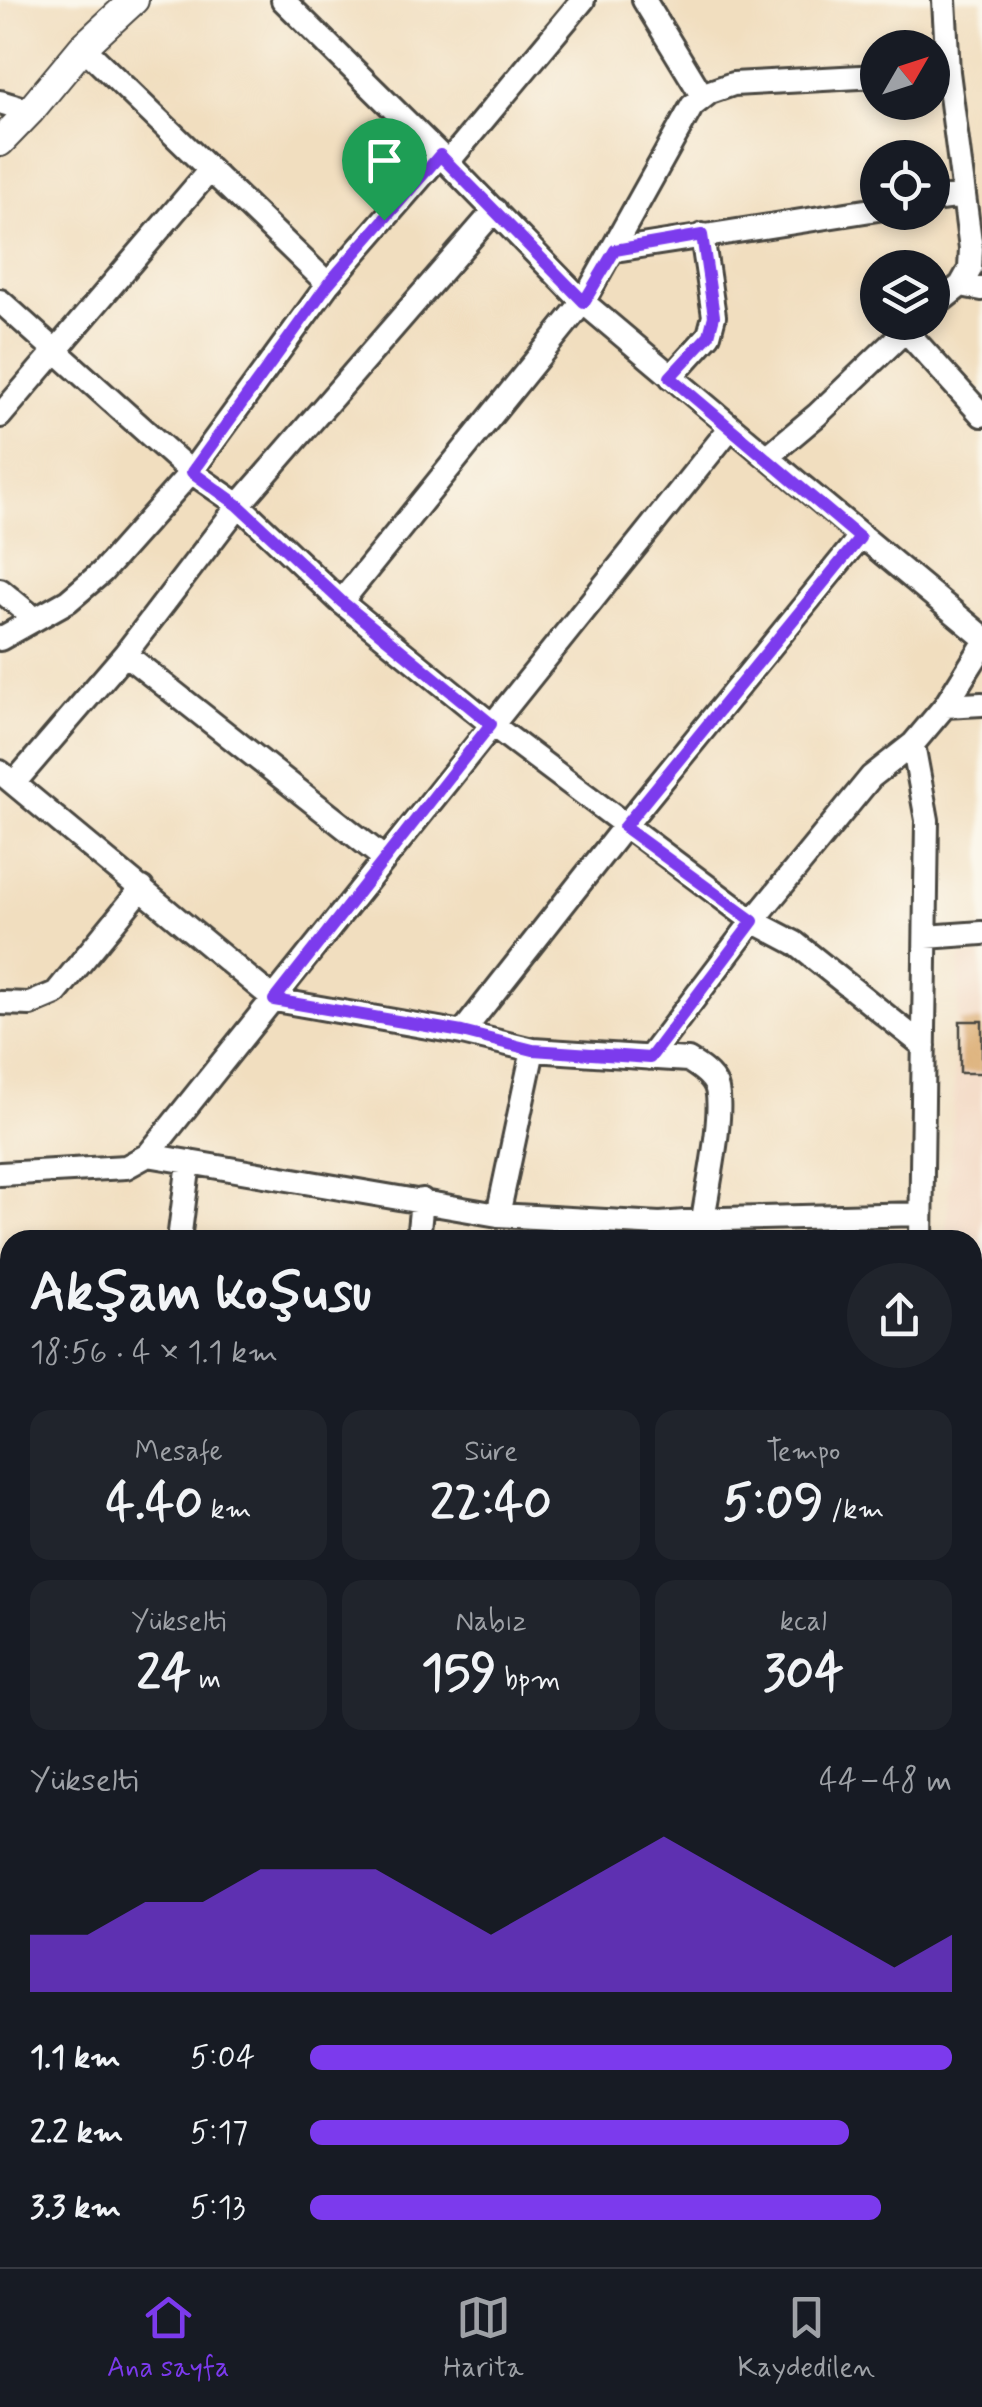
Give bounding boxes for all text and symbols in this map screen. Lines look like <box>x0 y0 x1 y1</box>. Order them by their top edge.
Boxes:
north arrow <box>860 30 950 120</box>
map controls <box>860 30 950 340</box>
pin <box>342 118 427 221</box>
icon: arrive <box>357 133 412 188</box>
button: locate <box>860 140 950 230</box>
button: layers <box>860 250 950 340</box>
text: Akşam koşusu <box>30 1258 372 1330</box>
button: share <box>847 1263 952 1368</box>
text: 18:56 · 4 × 1.1 km <box>30 1332 278 1374</box>
text: Mesafe <box>135 1434 223 1471</box>
text: Süre <box>464 1434 518 1471</box>
text: Tempo <box>766 1434 840 1471</box>
text: 4.40 <box>106 1471 203 1537</box>
text: 22:40 <box>430 1471 552 1537</box>
text: 5:09 <box>722 1471 824 1537</box>
text: km <box>203 1492 251 1529</box>
text: /km <box>824 1492 884 1529</box>
text: Yükselti <box>131 1604 226 1641</box>
text: Nabız <box>455 1604 527 1641</box>
text: kcal <box>780 1604 827 1641</box>
text: 24 <box>136 1641 191 1707</box>
text: 159 <box>421 1641 497 1707</box>
text: 304 <box>763 1641 844 1707</box>
text: m <box>191 1662 221 1699</box>
text: bpm <box>497 1662 561 1699</box>
text: Yükselti <box>30 1760 138 1802</box>
text: 44–48 m <box>819 1760 952 1802</box>
text: 1.1 km <box>30 2037 121 2079</box>
text: 5:04 <box>190 2037 255 2079</box>
text: 2.2 km <box>30 2112 123 2154</box>
text: 5:17 <box>190 2112 248 2154</box>
text: 3.3 km <box>30 2187 121 2229</box>
text: 5:13 <box>190 2187 246 2229</box>
tab: Ana sayfa <box>107 2290 229 2387</box>
tab: Harita <box>443 2290 524 2387</box>
tab: Kaydedilen <box>738 2290 875 2387</box>

